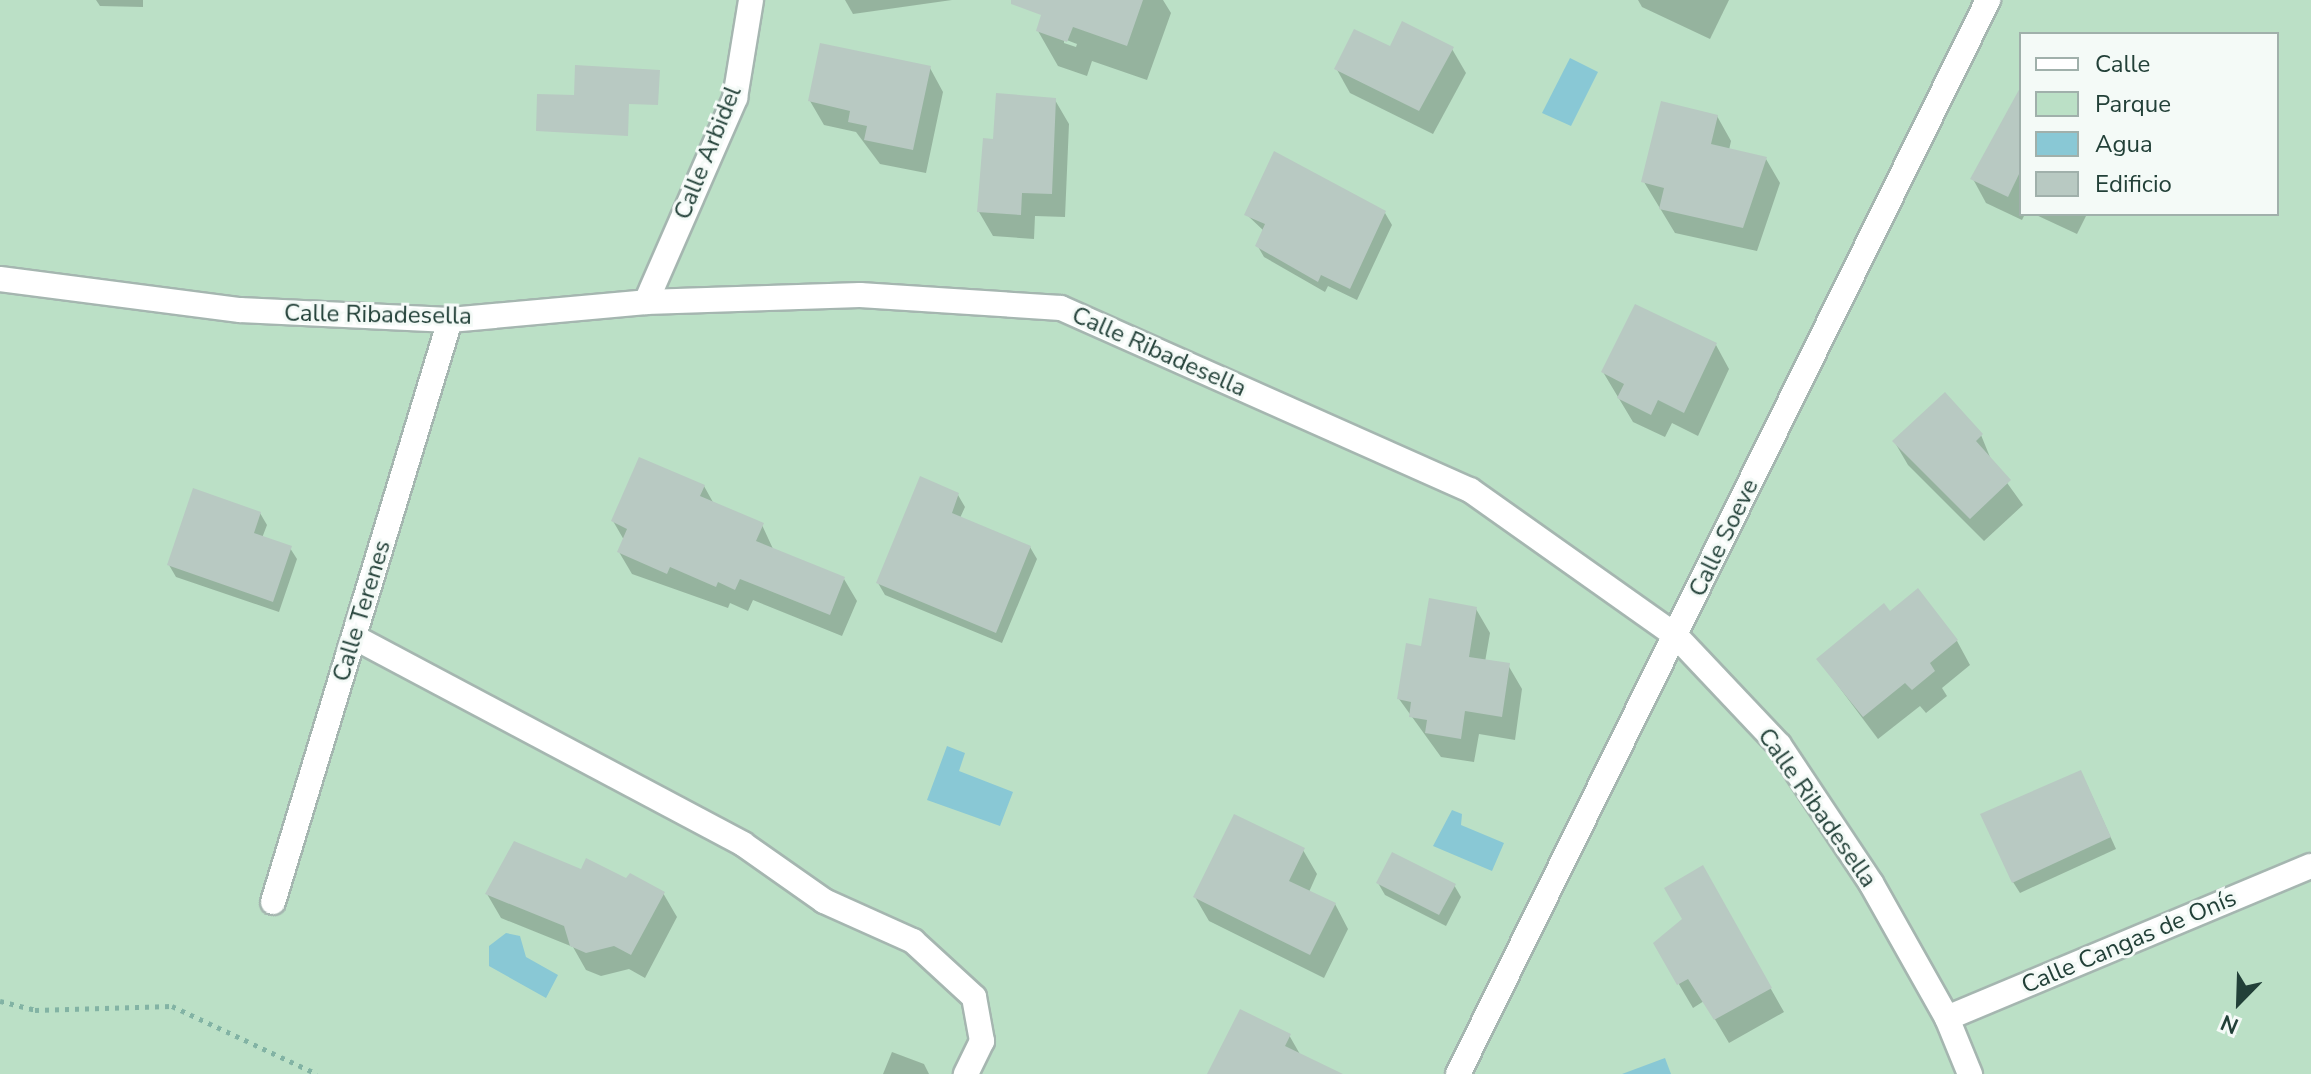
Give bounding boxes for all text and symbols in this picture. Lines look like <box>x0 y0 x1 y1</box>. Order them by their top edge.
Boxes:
legend <box>2019 32 2279 216</box>
text: Calle <box>2095 48 2150 80</box>
street label: Calle Arbidel <box>668 82 748 224</box>
text: Parque <box>2095 88 2171 120</box>
text: Agua <box>2095 128 2153 160</box>
text: Edificio <box>2095 168 2172 200</box>
street label: Calle Ribadesella <box>284 299 472 331</box>
street label: Calle Ribadesella <box>1067 301 1251 403</box>
street label: Calle Soeve <box>1683 475 1765 601</box>
street label: Calle Terenes <box>327 537 397 685</box>
street label: Calle Ribadesella <box>1751 723 1883 893</box>
street label: Calle Cangas de Onís <box>2017 884 2241 1000</box>
north arrow <box>2199 962 2279 1042</box>
text: N <box>2216 1007 2243 1041</box>

